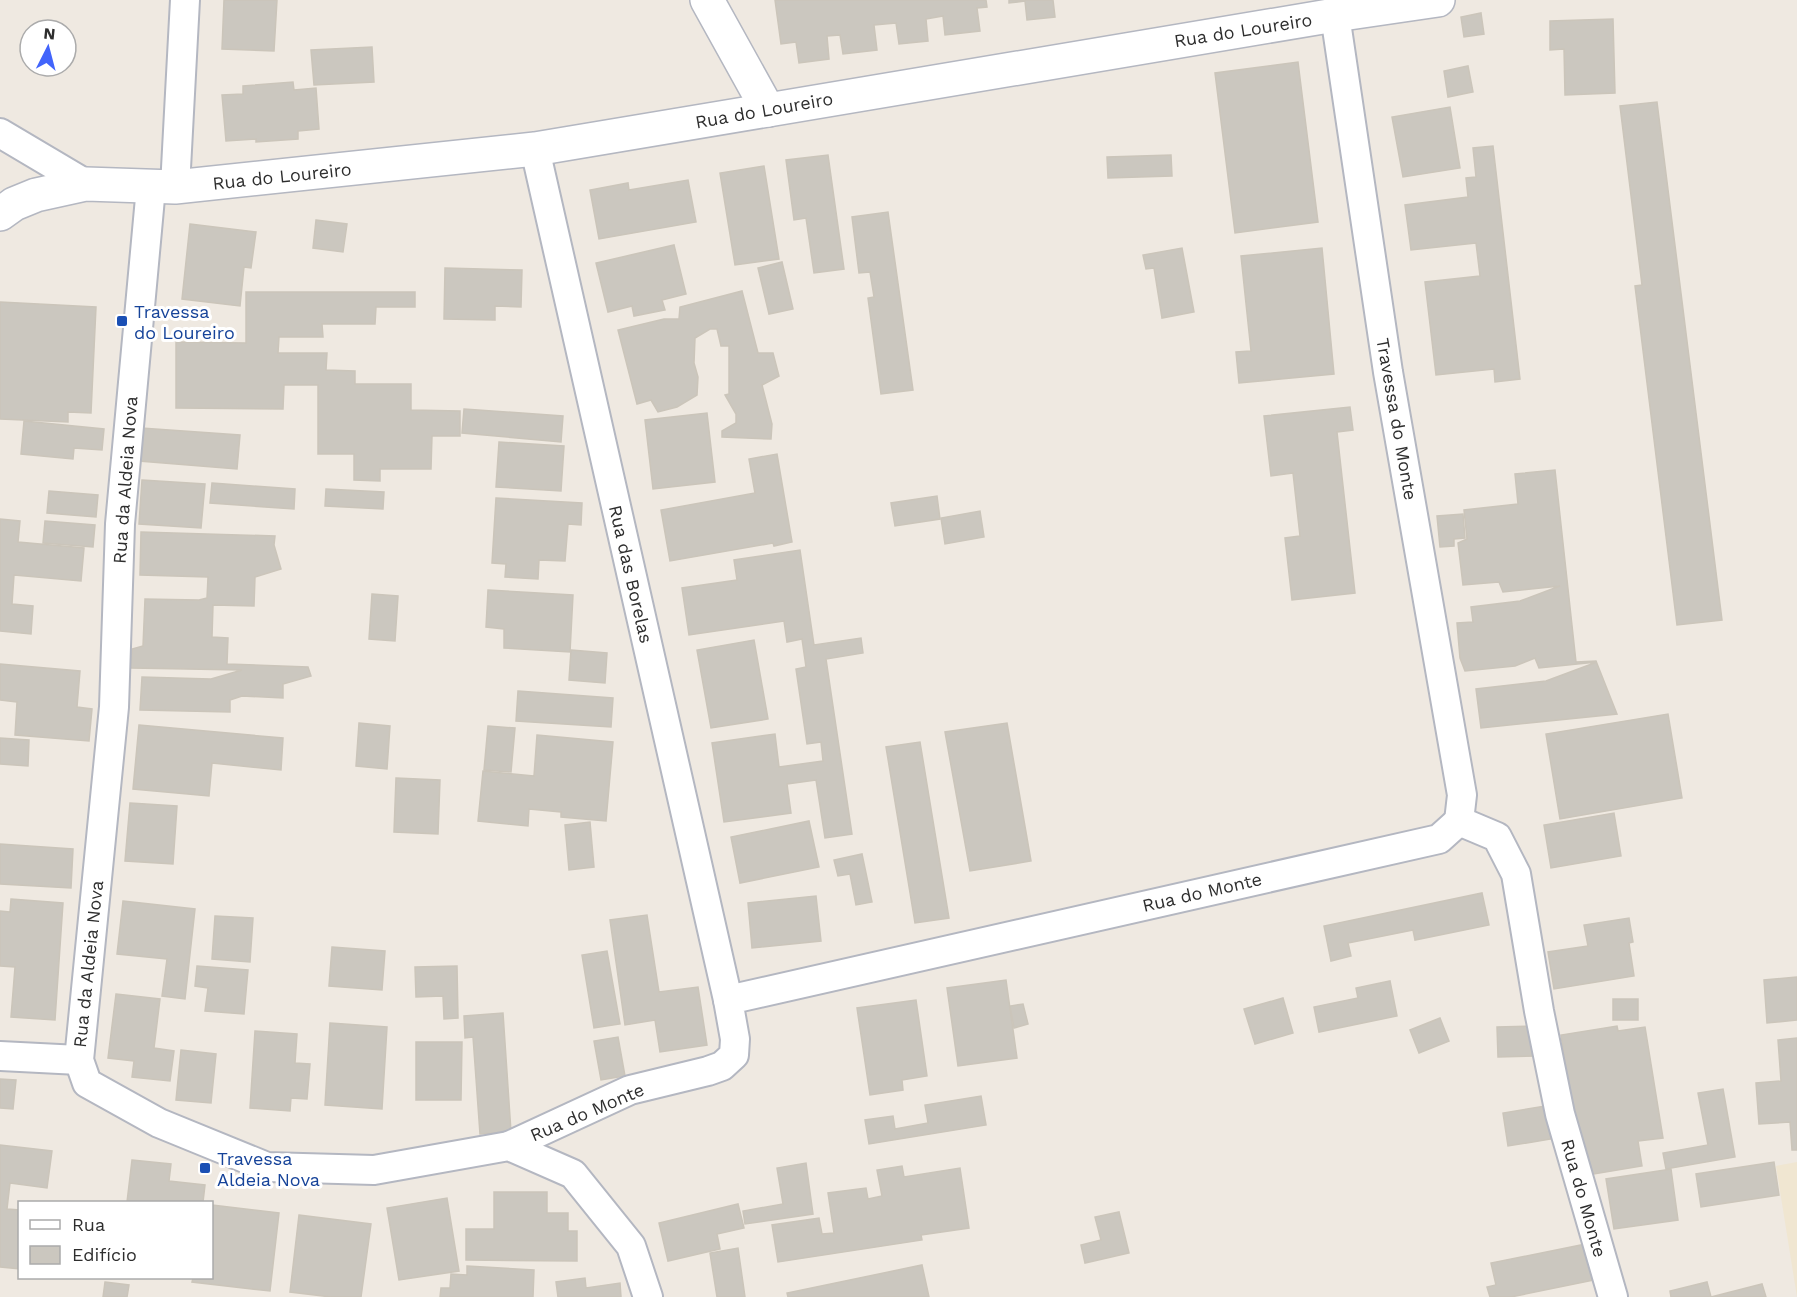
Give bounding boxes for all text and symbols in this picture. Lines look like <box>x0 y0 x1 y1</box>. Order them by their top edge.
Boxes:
street label: Rua do Loureiro <box>1172 9 1314 51</box>
north arrow <box>18 18 78 78</box>
text: N <box>43 24 56 44</box>
street label: Rua do Loureiro <box>693 88 835 132</box>
street label: Rua do Loureiro <box>212 158 352 194</box>
place label: Travessa do Loureiro <box>134 301 235 343</box>
marker: Travessa do Loureiro <box>115 314 129 328</box>
street label: Travessa do Monte <box>1372 336 1422 502</box>
street label: Rua da Aldeia Nova <box>109 395 141 565</box>
street label: Rua das Borelas <box>605 503 657 645</box>
street label: Rua do Monte <box>1140 868 1264 916</box>
street label: Rua da Aldeia Nova <box>69 879 107 1049</box>
street label: Rua do Monte <box>527 1079 647 1145</box>
street label: Rua do Monte <box>1557 1136 1611 1260</box>
place label: Travessa Aldeia Nova <box>217 1148 320 1190</box>
marker: Travessa Aldeia Nova <box>198 1161 212 1175</box>
legend <box>18 1201 213 1279</box>
text: Rua <box>72 1214 105 1235</box>
text: Edifício <box>72 1244 137 1265</box>

